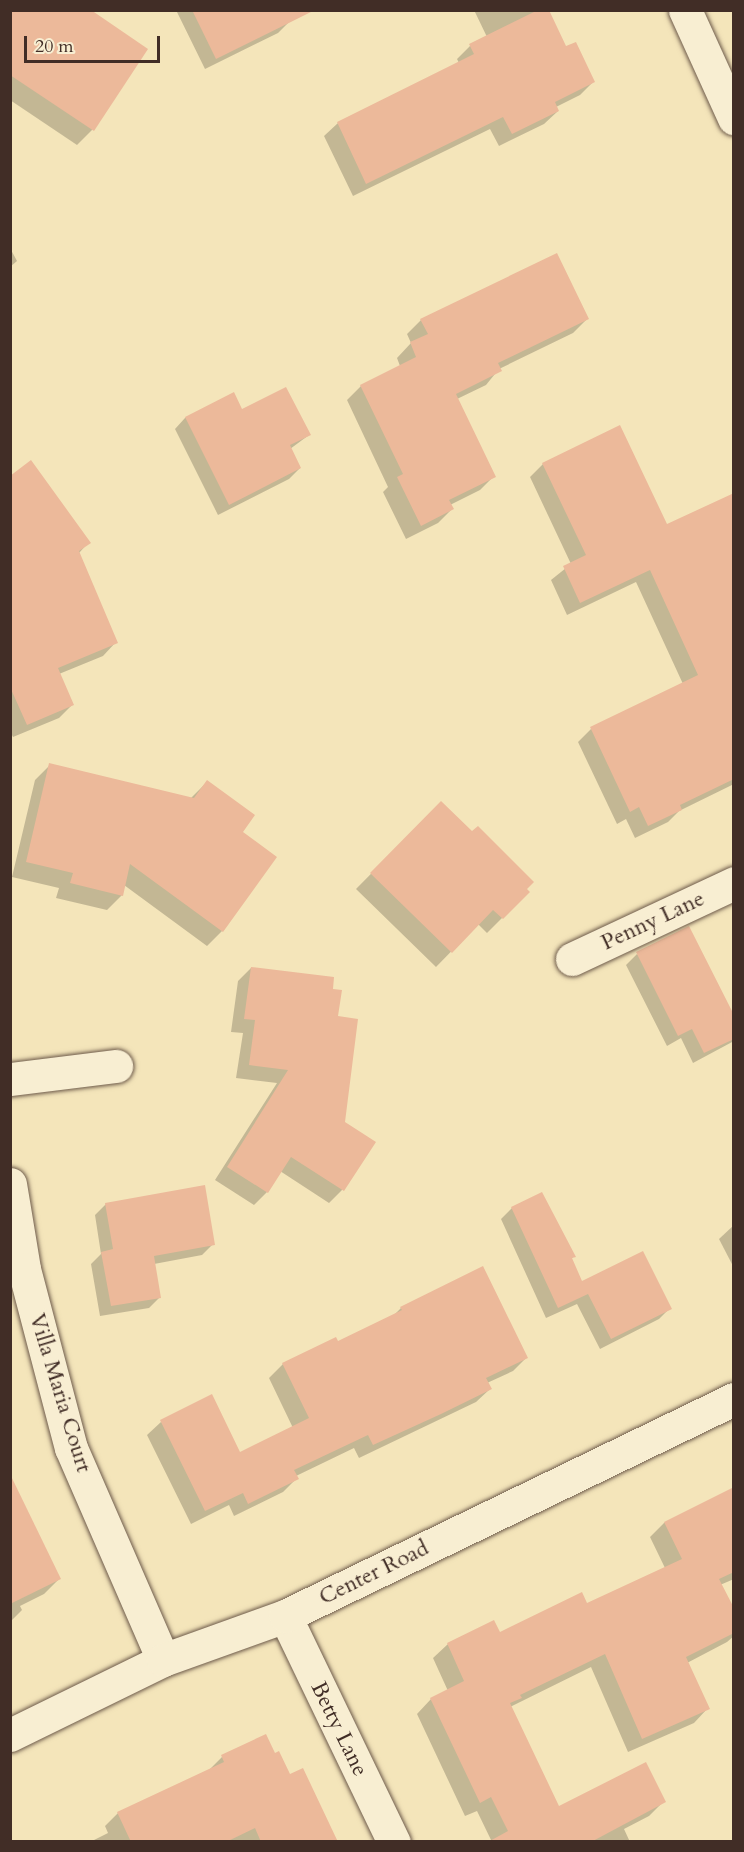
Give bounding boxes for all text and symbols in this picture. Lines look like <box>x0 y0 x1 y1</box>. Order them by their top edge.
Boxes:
scale bar <box>27 24 164 62</box>
text: 20 m <box>35 34 74 59</box>
street label: Penny Lane <box>597 886 709 956</box>
street label: Villa Maria Court <box>23 1310 97 1476</box>
street label: Center Road <box>315 1535 433 1611</box>
street label: Betty Lane <box>305 1678 373 1780</box>

